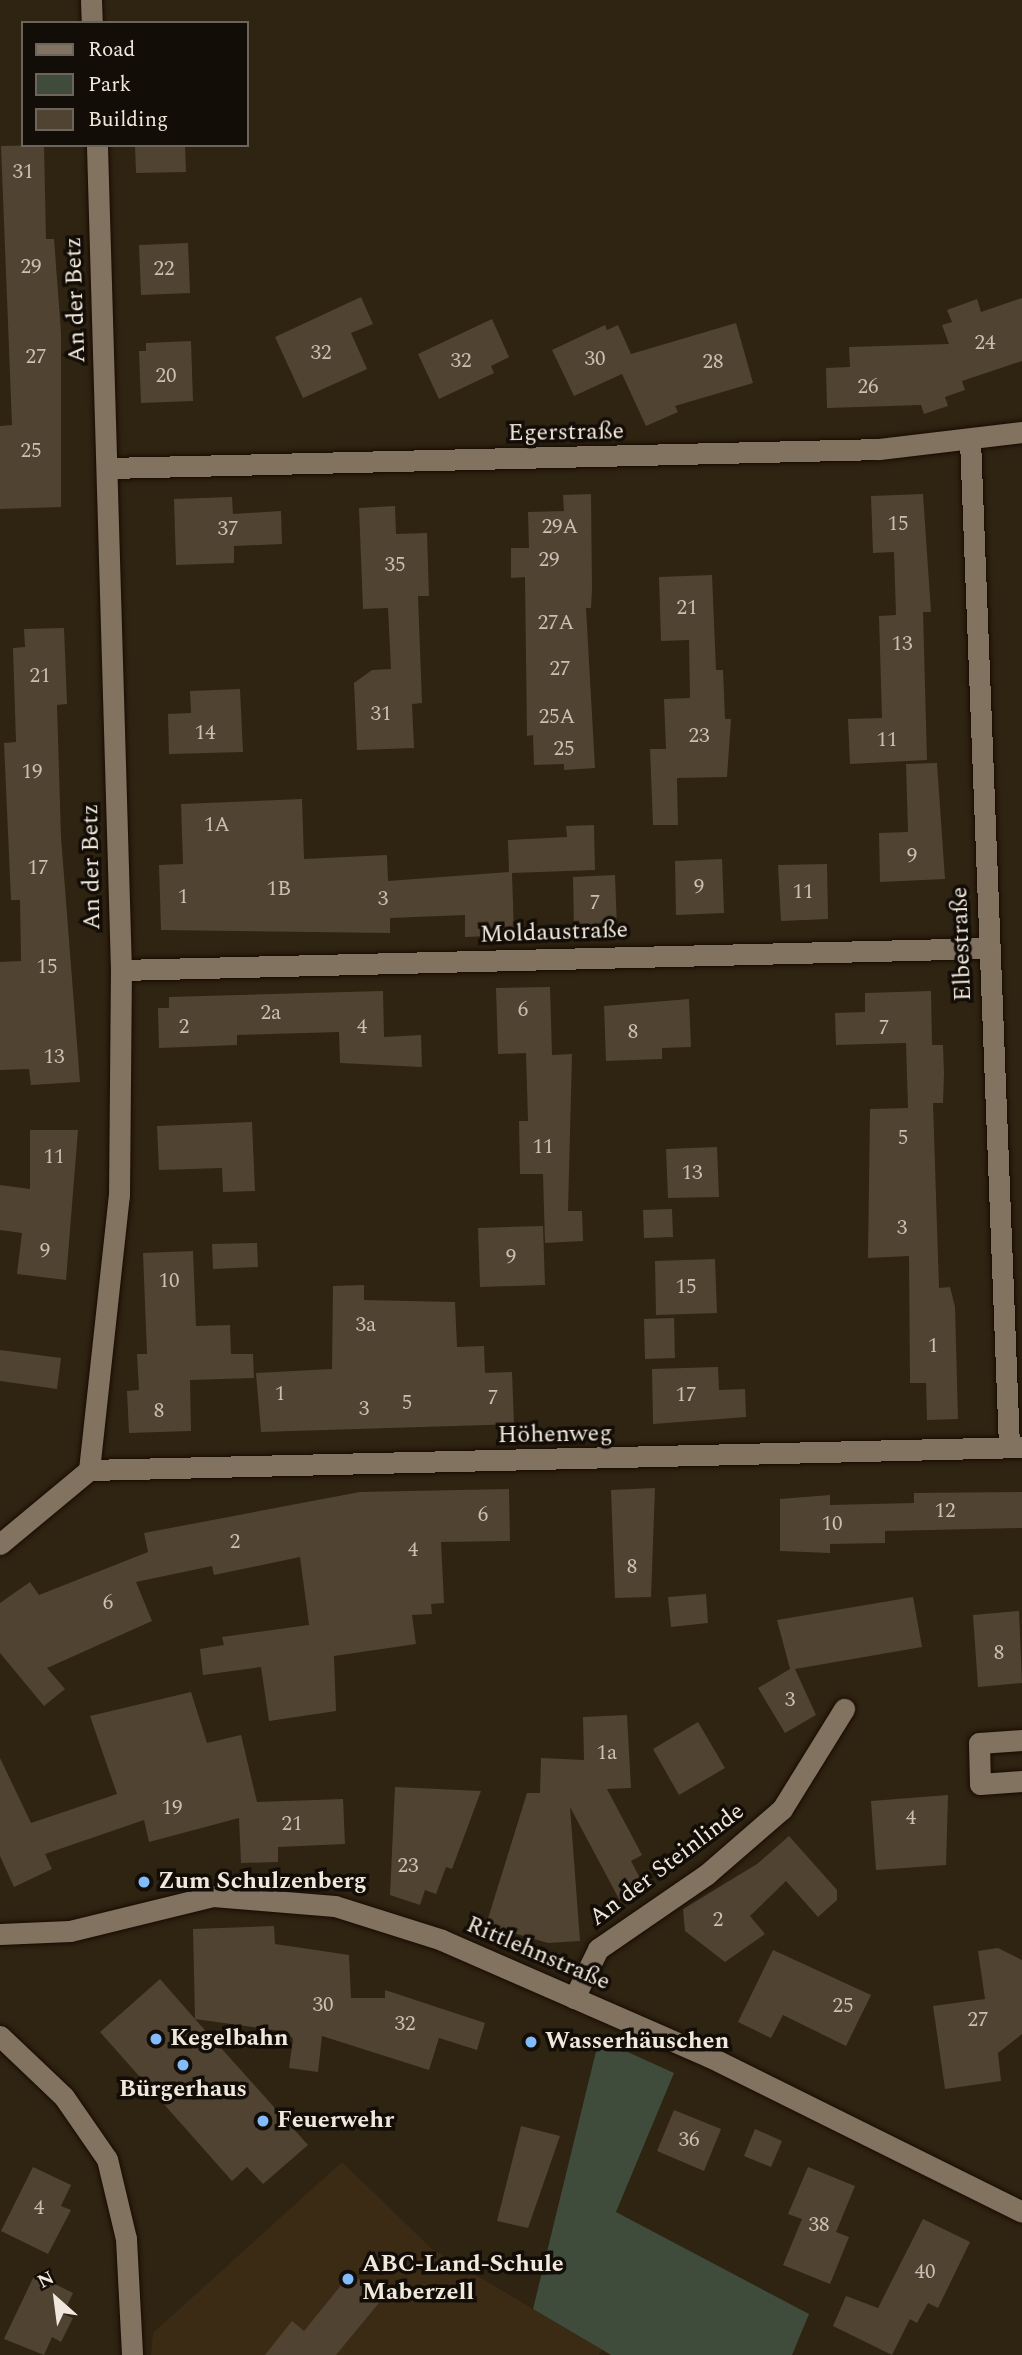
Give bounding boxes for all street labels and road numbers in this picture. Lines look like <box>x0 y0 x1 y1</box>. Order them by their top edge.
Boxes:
street label: An der Betz <box>59 236 93 364</box>
street label: Egerstraße <box>508 418 624 448</box>
street label: An der Betz <box>77 804 107 930</box>
street label: Elbestraße <box>946 886 978 1002</box>
street label: Moldaustraße <box>479 916 629 950</box>
street label: Höhenweg <box>498 1420 612 1450</box>
street label: An der Steinlinde <box>584 1797 750 1933</box>
street label: Rittlehnstraße <box>462 1911 614 1997</box>

